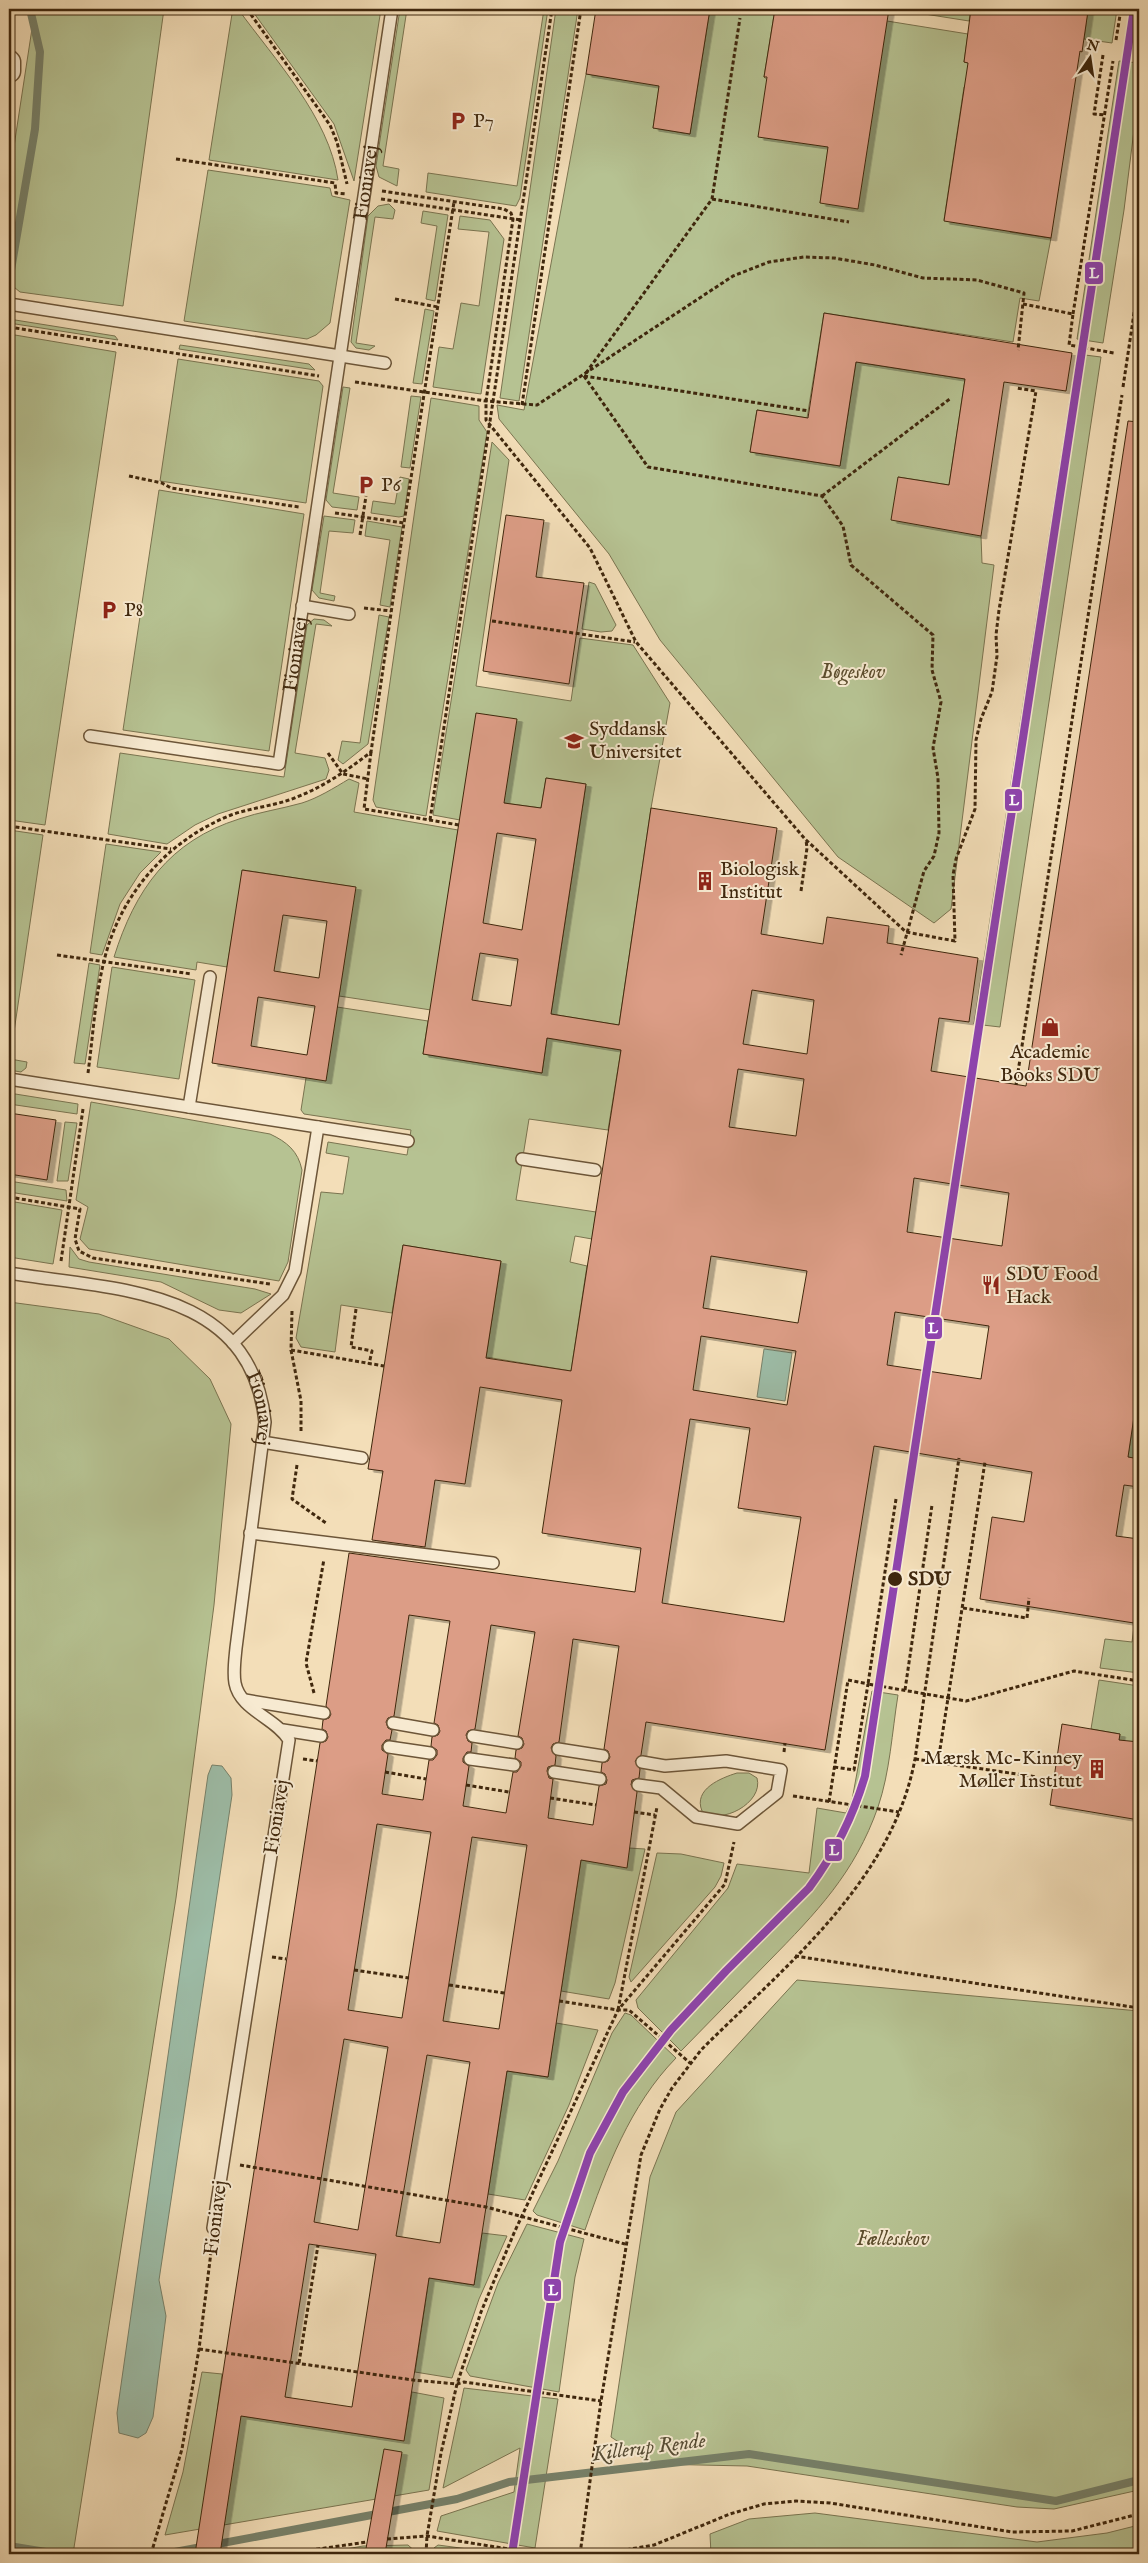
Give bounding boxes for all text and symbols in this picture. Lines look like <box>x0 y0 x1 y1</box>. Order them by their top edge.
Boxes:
north arrow <box>1066 32 1116 82</box>
text: N <box>1084 36 1101 56</box>
place label: P7 <box>473 109 494 134</box>
parking icon: P7 <box>447 110 469 132</box>
street label: Fioniavej <box>348 143 384 222</box>
line badge: L <box>1084 261 1104 285</box>
text: L <box>1089 265 1100 283</box>
place label: P6 <box>381 473 402 498</box>
parking icon: P6 <box>355 474 377 496</box>
place label: P8 <box>124 598 143 623</box>
parking icon: P8 <box>98 599 120 621</box>
street label: Fioniavej <box>277 615 313 694</box>
park label: Bøgeskov <box>821 660 886 686</box>
place label: Syddansk Universitet <box>589 717 682 765</box>
school or university icon: Syddansk Universitet <box>563 730 585 752</box>
line badge: L <box>1004 788 1023 812</box>
text: L <box>1009 792 1020 810</box>
place label: Biologisk Institut <box>720 857 800 905</box>
building icon: Biologisk Institut <box>694 870 716 892</box>
shop icon: Academic Books SDU <box>1039 1016 1061 1038</box>
place label: Academic Books SDU <box>1000 1040 1101 1088</box>
place label: SDU Food Hack <box>1006 1262 1098 1310</box>
restaurant icon: SDU Food Hack <box>980 1274 1002 1296</box>
line badge: L <box>924 1316 943 1340</box>
text: L <box>928 1320 939 1338</box>
street label: Fioniavej <box>240 1367 278 1447</box>
place label: SDU <box>908 1567 952 1592</box>
marker: SDU <box>886 1570 904 1588</box>
place label: Mærsk Mc-Kinney Møller Institut <box>924 1746 1082 1794</box>
building icon: Mærsk Mc-Kinney Møller Institut <box>1086 1758 1108 1780</box>
street label: Fioniavej <box>259 1778 295 1856</box>
line badge: L <box>824 1838 843 1862</box>
text: L <box>829 1842 840 1860</box>
street label: Fioniavej <box>199 2179 233 2257</box>
park label: Fællesskov <box>857 2227 930 2252</box>
line badge: L <box>543 2278 562 2302</box>
text: L <box>548 2282 559 2300</box>
water label: Killerup Rende <box>590 2428 707 2468</box>

